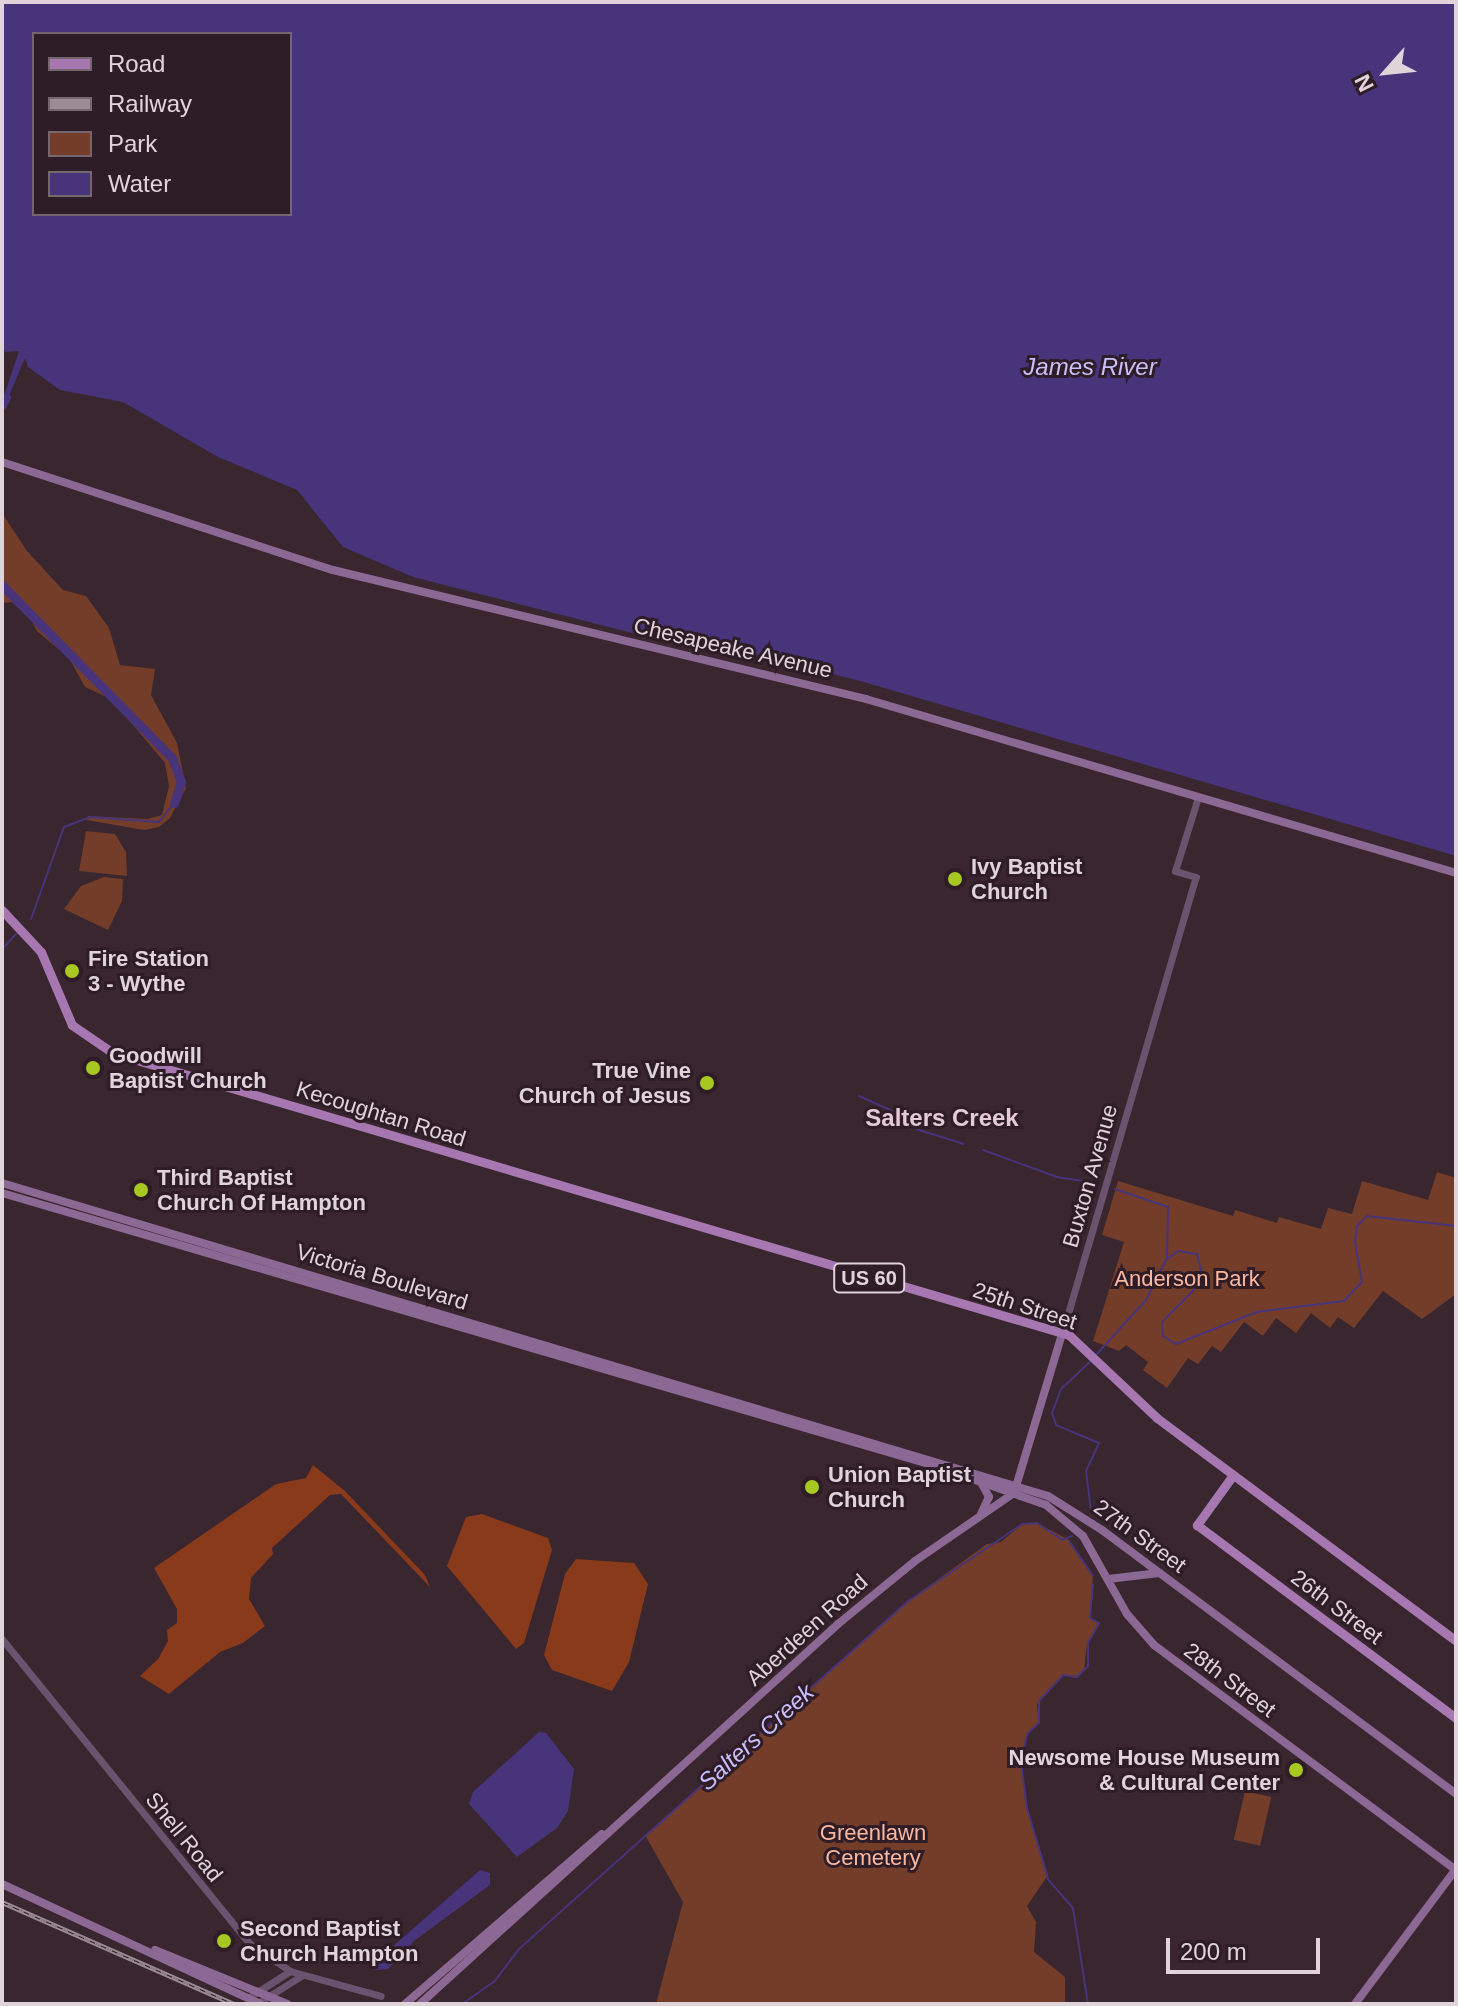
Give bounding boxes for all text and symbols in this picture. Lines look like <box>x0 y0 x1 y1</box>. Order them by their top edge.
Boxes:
legend <box>32 32 292 216</box>
north arrow <box>1346 32 1426 112</box>
text: Road <box>108 50 165 77</box>
text: N <box>1349 70 1379 96</box>
text: Railway <box>108 90 192 117</box>
text: Park <box>108 130 157 157</box>
text: Water <box>108 170 171 197</box>
water label: James River <box>1023 353 1157 381</box>
street label: Chesapeake Avenue <box>631 612 835 684</box>
place label: Ivy Baptist Church <box>971 853 1082 904</box>
marker: Ivy Baptist Church <box>946 870 964 888</box>
place label: Fire Station 3 - Wythe <box>88 945 209 996</box>
marker: Fire Station 3 - Wythe <box>63 962 81 980</box>
place label: Goodwill Baptist Church <box>109 1042 267 1094</box>
place label: True Vine Church of Jesus <box>519 1057 691 1108</box>
marker: Goodwill Baptist Church <box>84 1059 102 1077</box>
marker: True Vine Church of Jesus <box>698 1074 716 1092</box>
street label: Kecoughtan Road <box>293 1076 469 1152</box>
street label: Buxton Avenue <box>1057 1101 1123 1251</box>
district label: Salters Creek <box>865 1104 1019 1132</box>
place label: Third Baptist Church Of Hampton <box>157 1164 366 1216</box>
marker: Third Baptist Church Of Hampton <box>132 1181 150 1199</box>
street label: Victoria Boulevard <box>293 1238 471 1316</box>
road number: US 60 <box>833 1262 905 1294</box>
park label: Anderson Park <box>1114 1266 1260 1292</box>
street label: 25th Street <box>970 1277 1080 1335</box>
place label: Union Baptist Church <box>828 1461 971 1512</box>
marker: Union Baptist Church <box>803 1478 821 1496</box>
street label: 27th Street <box>1089 1494 1191 1578</box>
street label: 26th Street <box>1286 1564 1388 1650</box>
street label: Aberdeen Road <box>741 1569 873 1691</box>
street label: 28th Street <box>1179 1637 1281 1723</box>
water label: Salters Creek <box>692 1678 820 1796</box>
place label: Newsome House Museum & Cultural Center <box>1009 1744 1280 1796</box>
marker: Newsome House Museum & Cultural Center <box>1287 1761 1305 1779</box>
street label: Shell Road <box>140 1787 228 1887</box>
park label: Greenlawn Cemetery <box>820 1819 926 1870</box>
place label: Second Baptist Church Hampton <box>240 1915 418 1966</box>
scale bar <box>1170 1922 1324 1972</box>
marker: Second Baptist Church Hampton <box>215 1932 233 1950</box>
text: 200 m <box>1180 1938 1247 1965</box>

